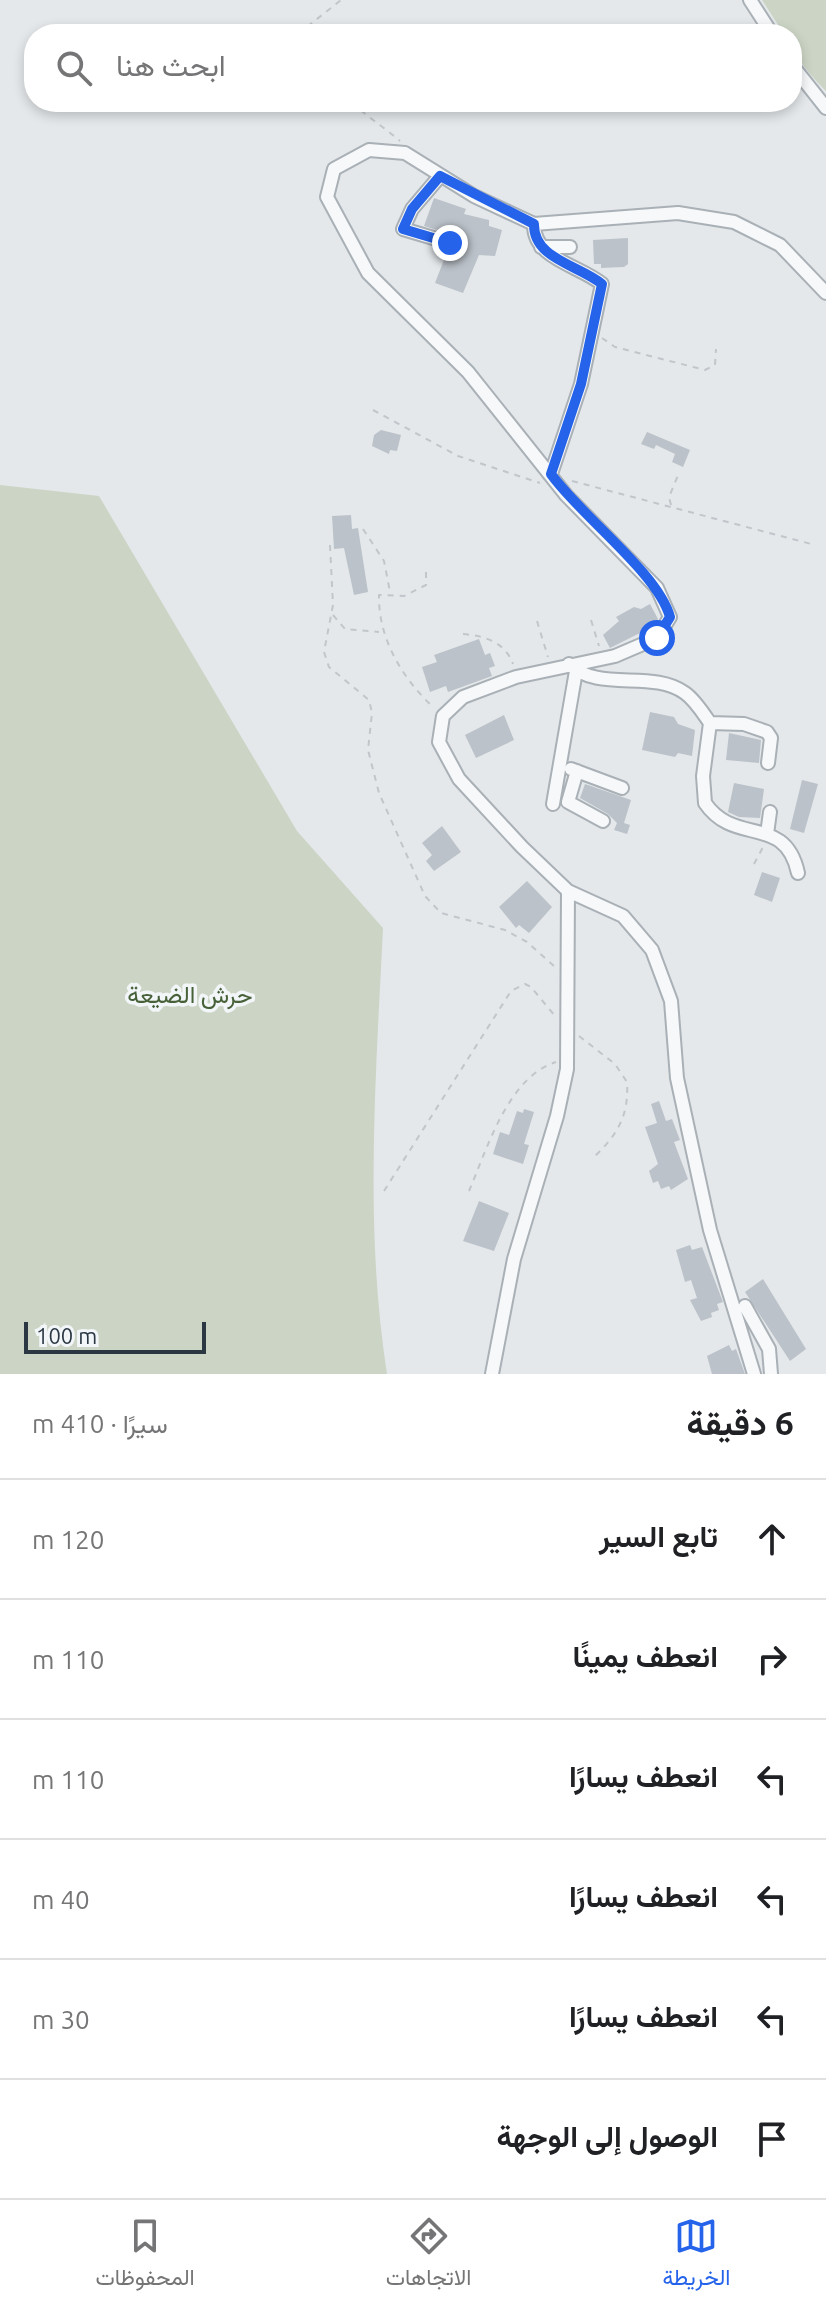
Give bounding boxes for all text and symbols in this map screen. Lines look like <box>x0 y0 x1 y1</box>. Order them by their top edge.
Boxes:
search box <box>24 24 802 112</box>
icon: search <box>52 46 96 90</box>
text: ابحث هنا <box>116 48 226 82</box>
route end <box>432 225 468 261</box>
route start <box>639 620 675 656</box>
park label: حرش الضيعة <box>127 981 253 1010</box>
scale bar <box>24 1318 206 1354</box>
text: 100 m <box>36 1323 97 1348</box>
text: 6 دقيقة <box>687 1403 794 1441</box>
text: سيرًا · 410 m <box>32 1409 168 1438</box>
icon: ahead <box>750 1517 794 1561</box>
text: تابع السير <box>599 1519 718 1553</box>
text: 120 m <box>32 1525 104 1554</box>
icon: right <box>750 1637 794 1681</box>
text: انعطف يمينًا <box>573 1639 718 1673</box>
text: 110 m <box>32 1645 104 1674</box>
icon: left <box>750 1757 794 1801</box>
text: انعطف يسارًا <box>569 1759 718 1793</box>
text: 110 m <box>32 1765 104 1794</box>
icon: left <box>750 1877 794 1921</box>
text: انعطف يسارًا <box>569 1879 718 1913</box>
text: 40 m <box>32 1885 90 1914</box>
icon: left <box>750 1997 794 2041</box>
text: انعطف يسارًا <box>569 1999 718 2033</box>
text: 30 m <box>32 2005 90 2034</box>
icon: arrive <box>750 2117 794 2161</box>
text: الوصول إلى الوجهة <box>496 2119 718 2153</box>
tab: المحفوظات <box>96 2214 195 2297</box>
tab: الاتجاهات <box>386 2214 471 2297</box>
tab: الخريطة <box>662 2214 730 2297</box>

